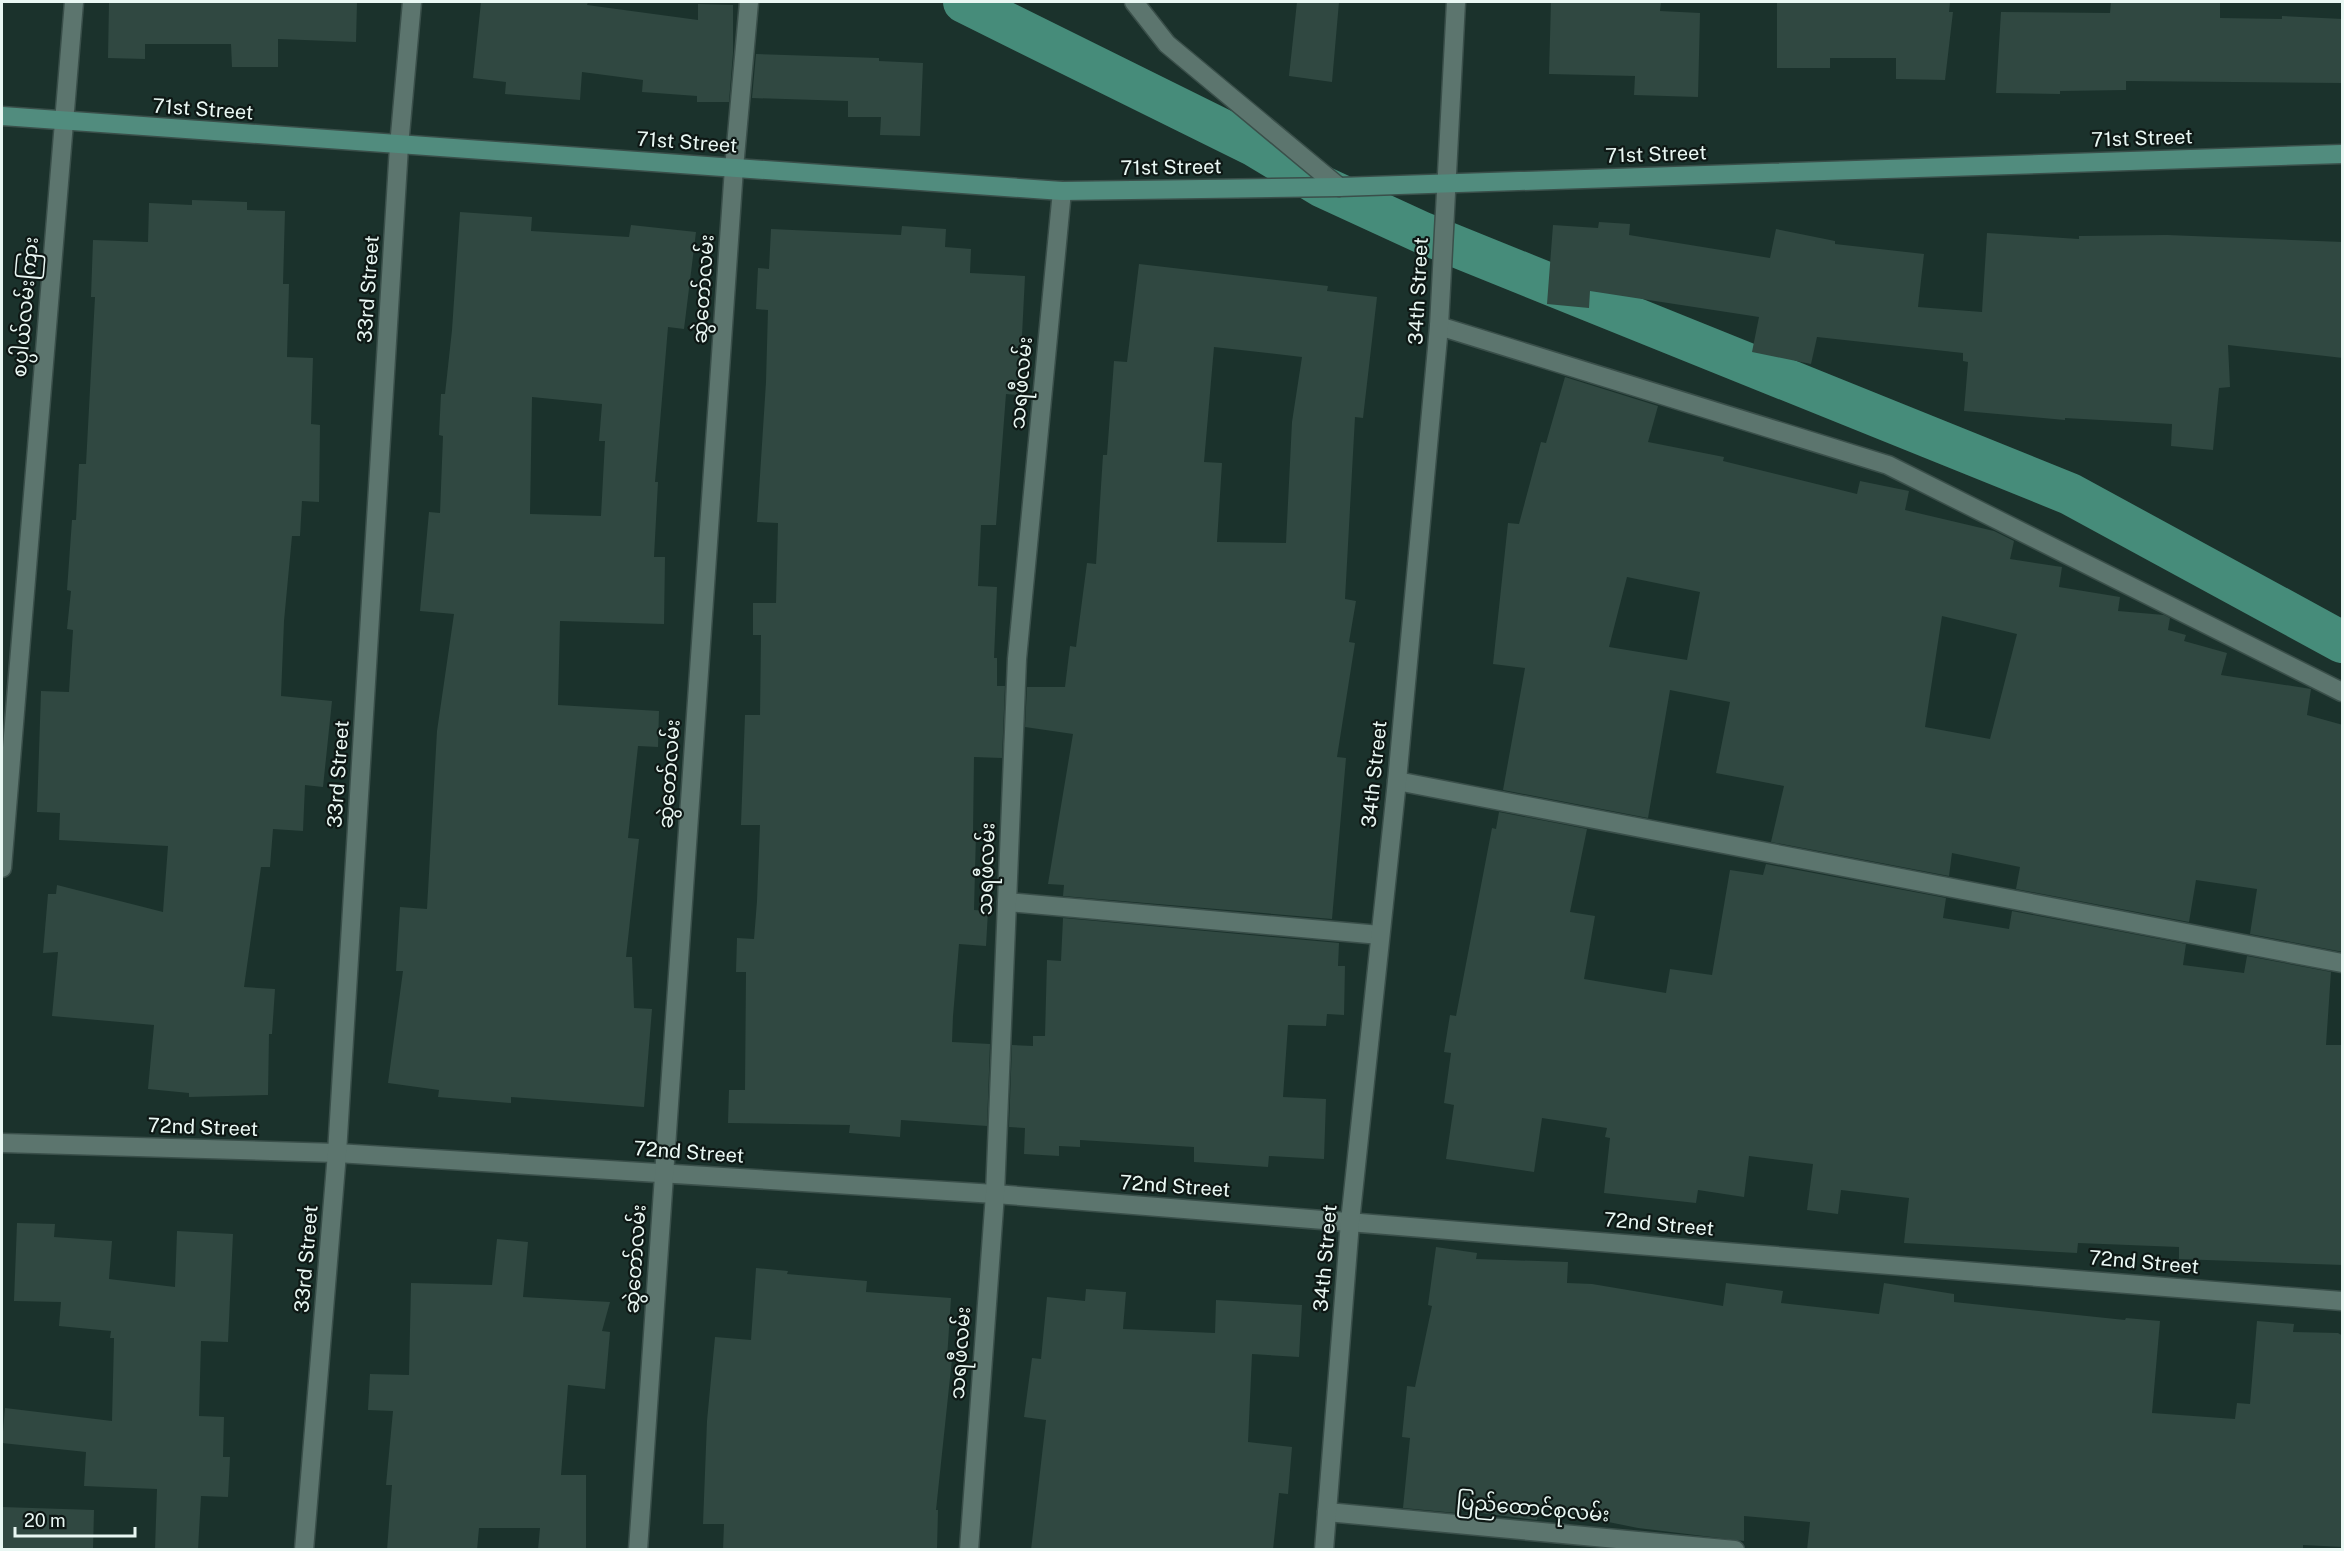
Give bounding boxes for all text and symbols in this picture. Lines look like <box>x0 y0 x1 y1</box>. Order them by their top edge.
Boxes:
street label: 71st Street <box>152 93 254 125</box>
street label: 71st Street <box>2091 124 2193 152</box>
street label: 71st Street <box>636 126 738 158</box>
street label: 71st Street <box>1605 140 1707 168</box>
street label: 71st Street <box>1120 154 1222 180</box>
street label: ဆွဲတော်လမ်း <box>685 233 723 345</box>
street label: 33rd Street <box>352 234 384 344</box>
street label: စပ္ပါယ်လမ်းကြား <box>5 236 48 379</box>
street label: 34th Street <box>1403 237 1433 345</box>
street label: သရဖီလမ်း <box>1003 336 1041 431</box>
street label: ဆွဲတော်လမ်း <box>651 718 689 830</box>
street label: 33rd Street <box>322 719 354 829</box>
street label: 34th Street <box>1356 719 1392 829</box>
street label: သရဖီလမ်း <box>970 822 1004 916</box>
street label: 72nd Street <box>147 1113 259 1141</box>
street label: 72nd Street <box>633 1136 745 1168</box>
street label: 72nd Street <box>1119 1170 1231 1202</box>
street label: ဆွဲတော်လမ်း <box>617 1203 655 1315</box>
street label: 34th Street <box>1308 1203 1342 1313</box>
street label: 33rd Street <box>289 1204 323 1314</box>
street label: 72nd Street <box>1603 1207 1715 1241</box>
street label: 72nd Street <box>2088 1245 2200 1279</box>
street label: သရဖီလမ်း <box>943 1306 979 1400</box>
street label: ပြည်ထောင်စုလမ်း <box>1455 1487 1611 1532</box>
scale bar <box>15 1500 135 1538</box>
text: 20 m <box>24 1510 66 1531</box>

